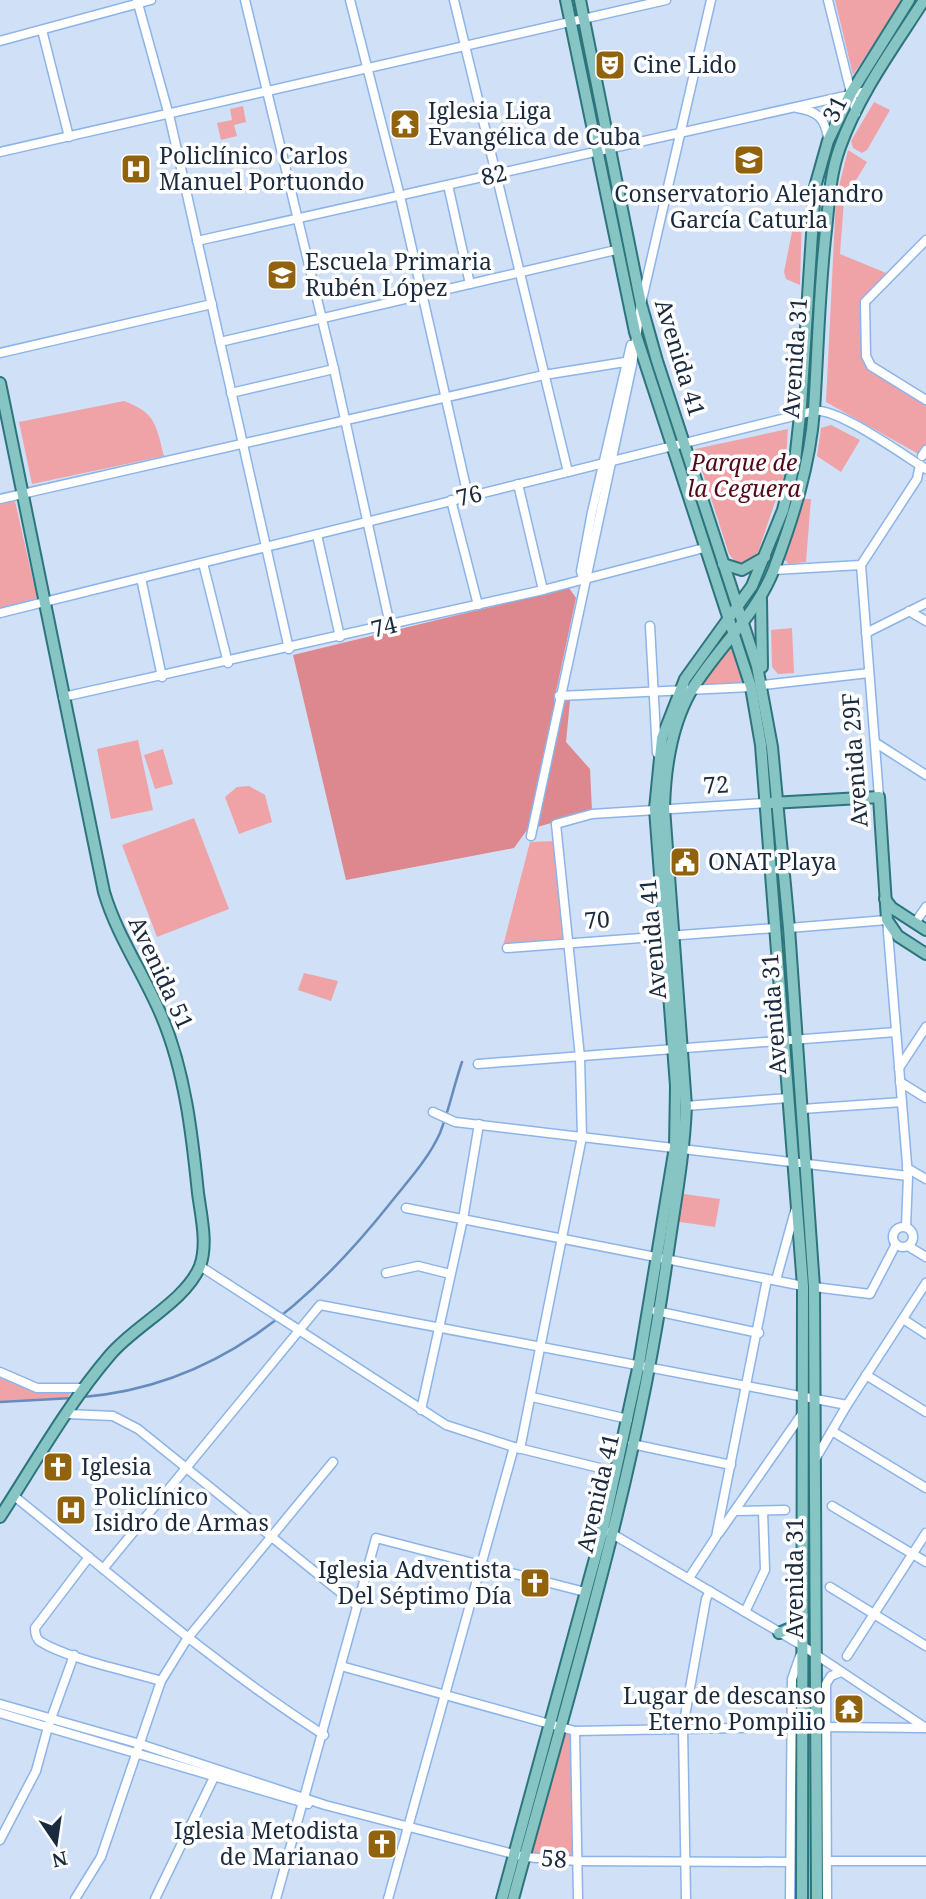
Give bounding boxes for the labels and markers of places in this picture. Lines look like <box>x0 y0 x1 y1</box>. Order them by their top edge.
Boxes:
theatre icon: Cine Lido <box>593 48 627 82</box>
place label: Cine Lido <box>633 48 737 80</box>
place label: Iglesia Liga Evangélica de Cuba <box>428 94 641 152</box>
temple icon: Iglesia Liga Evangélica de Cuba <box>388 107 422 141</box>
place label: Policlínico Carlos Manuel Portuondo <box>159 139 365 197</box>
school or university icon: Conservatorio Alejandro García Caturla <box>732 143 766 177</box>
hospital icon: Policlínico Carlos Manuel Portuondo <box>119 152 153 186</box>
place label: Conservatorio Alejandro García Caturla <box>614 177 884 235</box>
place label: Escuela Primaria Rubén López <box>305 245 492 303</box>
school or university icon: Escuela Primaria Rubén López <box>265 258 299 292</box>
public building icon: ONAT Playa <box>668 845 702 879</box>
place label: ONAT Playa <box>708 845 837 877</box>
church icon: Iglesia <box>41 1450 75 1484</box>
place label: Iglesia <box>81 1450 152 1482</box>
place label: Policlínico Isidro de Armas <box>94 1480 269 1538</box>
hospital icon: Policlínico Isidro de Armas <box>54 1493 88 1527</box>
place label: Iglesia Adventista Del Séptimo Día <box>318 1553 512 1611</box>
church icon: Iglesia Adventista Del Séptimo Día <box>518 1566 552 1600</box>
place label: Lugar de descanso Eterno Pompilio <box>623 1679 826 1737</box>
temple icon: Lugar de descanso Eterno Pompilio <box>832 1692 866 1726</box>
place label: Iglesia Metodista de Marianao <box>174 1814 359 1872</box>
church icon: Iglesia Metodista de Marianao <box>365 1827 399 1861</box>

